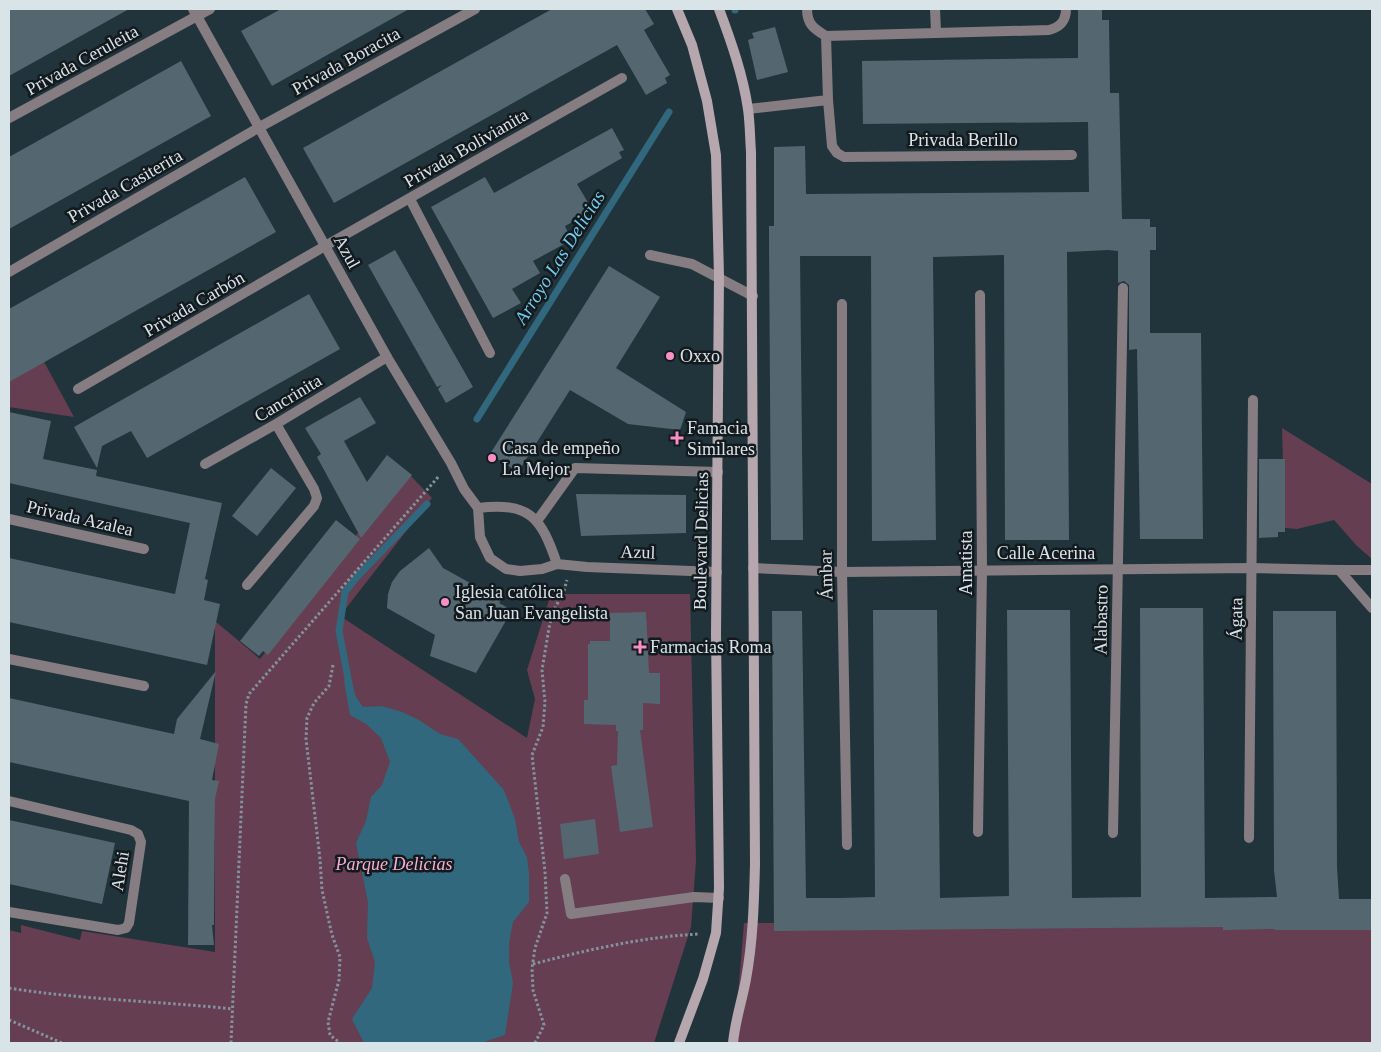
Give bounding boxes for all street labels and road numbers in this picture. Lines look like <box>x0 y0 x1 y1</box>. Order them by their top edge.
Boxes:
street label: Privada Ceruleita <box>22 21 142 99</box>
street label: Privada Boracita <box>288 23 404 99</box>
street label: Privada Bolivianita <box>401 104 531 192</box>
street label: Privada Berillo <box>908 130 1018 150</box>
street label: Privada Casiterita <box>64 145 186 227</box>
street label: Azul <box>330 232 364 272</box>
street label: Privada Carbón <box>140 267 248 341</box>
street label: Cancrinita <box>251 370 325 426</box>
street label: Boulevard Delicias <box>690 472 712 610</box>
street label: Privada Azalea <box>25 496 135 540</box>
street label: Amatista <box>956 531 976 596</box>
street label: Azul <box>620 541 656 563</box>
street label: Calle Acerina <box>997 543 1095 563</box>
street label: Ámbar <box>815 550 836 600</box>
street label: Alabastro <box>1090 585 1112 655</box>
street label: Ágata <box>1225 597 1246 641</box>
street label: Alehi <box>107 850 133 892</box>

